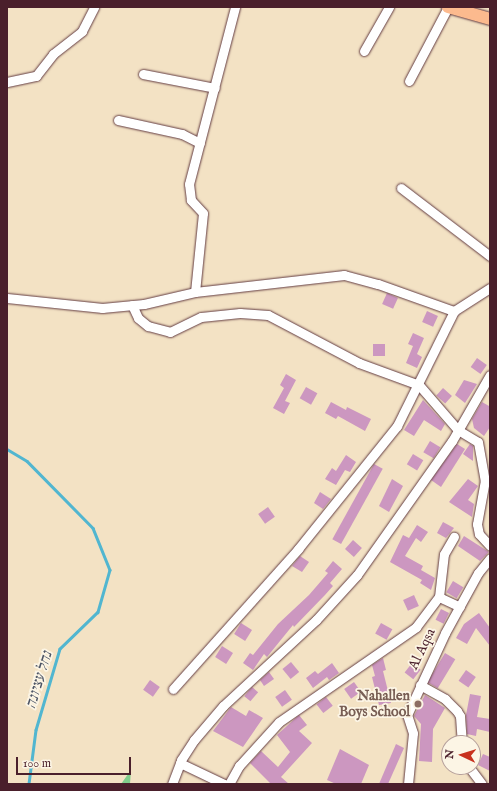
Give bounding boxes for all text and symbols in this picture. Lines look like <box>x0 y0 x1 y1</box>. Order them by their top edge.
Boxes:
street label: Al Aqsa <box>405 626 439 672</box>
water label: נחל עציונה <box>22 649 56 711</box>
place label: Nahallen Boys School <box>339 688 410 720</box>
marker: Nahallen Boys School <box>413 699 423 709</box>
north arrow <box>441 735 481 775</box>
scale bar <box>18 749 133 775</box>
text: N <box>443 749 457 759</box>
text: 100 m <box>23 756 51 771</box>

